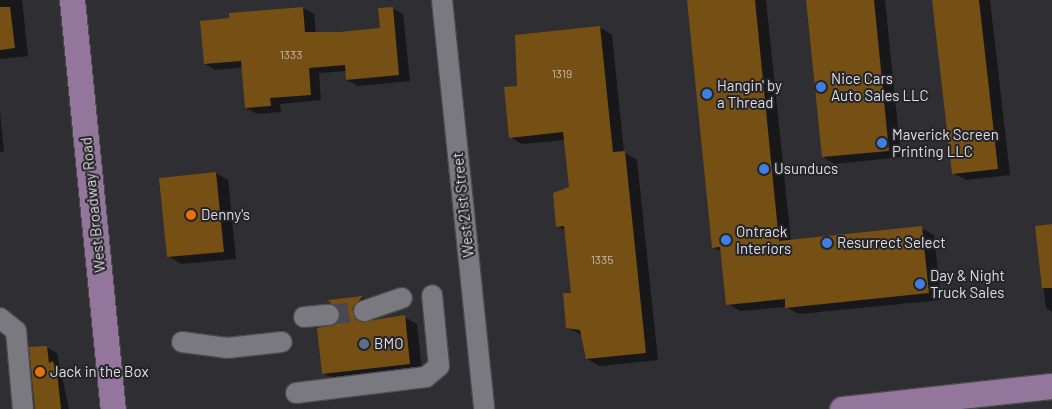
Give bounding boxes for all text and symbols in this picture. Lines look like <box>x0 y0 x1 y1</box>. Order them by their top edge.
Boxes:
house number: 1333 <box>280 48 302 62</box>
house number: 1319 <box>552 67 572 81</box>
place label: Nice Cars Auto Sales LLC <box>831 69 929 104</box>
place label: Hangin' by a Thread <box>717 76 782 111</box>
marker: Nice Cars Auto Sales LLC <box>815 81 827 93</box>
marker: Hangin' by a Thread <box>701 88 713 100</box>
place label: Maverick Screen Printing LLC <box>892 125 999 160</box>
street label: West Broadway Road <box>77 136 109 274</box>
marker: Maverick Screen Printing LLC <box>876 137 888 149</box>
street label: West 21st Street <box>449 152 477 258</box>
place label: Usunducs <box>774 160 838 178</box>
marker: Usunducs <box>758 163 770 175</box>
place label: Denny's <box>201 206 250 224</box>
marker: Denny's <box>185 209 197 221</box>
place label: Ontrack Interiors <box>736 222 791 257</box>
marker: Ontrack Interiors <box>720 234 732 246</box>
place label: Resurrect Select <box>837 234 946 252</box>
marker: Resurrect Select <box>821 237 833 249</box>
house number: 1335 <box>591 253 613 267</box>
place label: Day & Night Truck Sales <box>930 266 1005 301</box>
marker: Day & Night Truck Sales <box>914 278 926 290</box>
place label: BMO <box>374 335 403 353</box>
marker: BMO <box>358 338 370 350</box>
place label: Jack in the Box <box>50 363 149 381</box>
marker: Jack in the Box <box>34 366 46 378</box>

